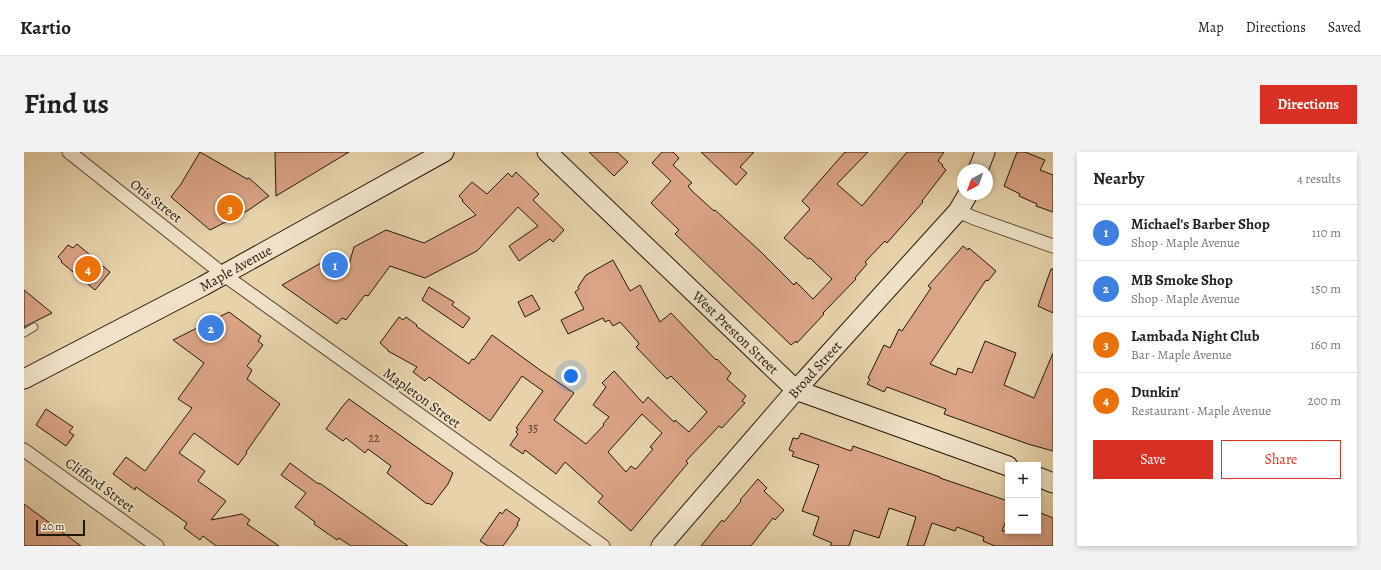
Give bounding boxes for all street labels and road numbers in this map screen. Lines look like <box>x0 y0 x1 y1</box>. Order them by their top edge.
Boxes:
street label: Otis Street <box>126 175 186 228</box>
street label: Maple Avenue <box>196 240 275 296</box>
street label: West Preston Street <box>688 286 783 378</box>
street label: Broad Street <box>783 336 846 402</box>
street label: Mapleton Street <box>379 363 465 433</box>
street label: Clifford Street <box>61 453 139 517</box>

